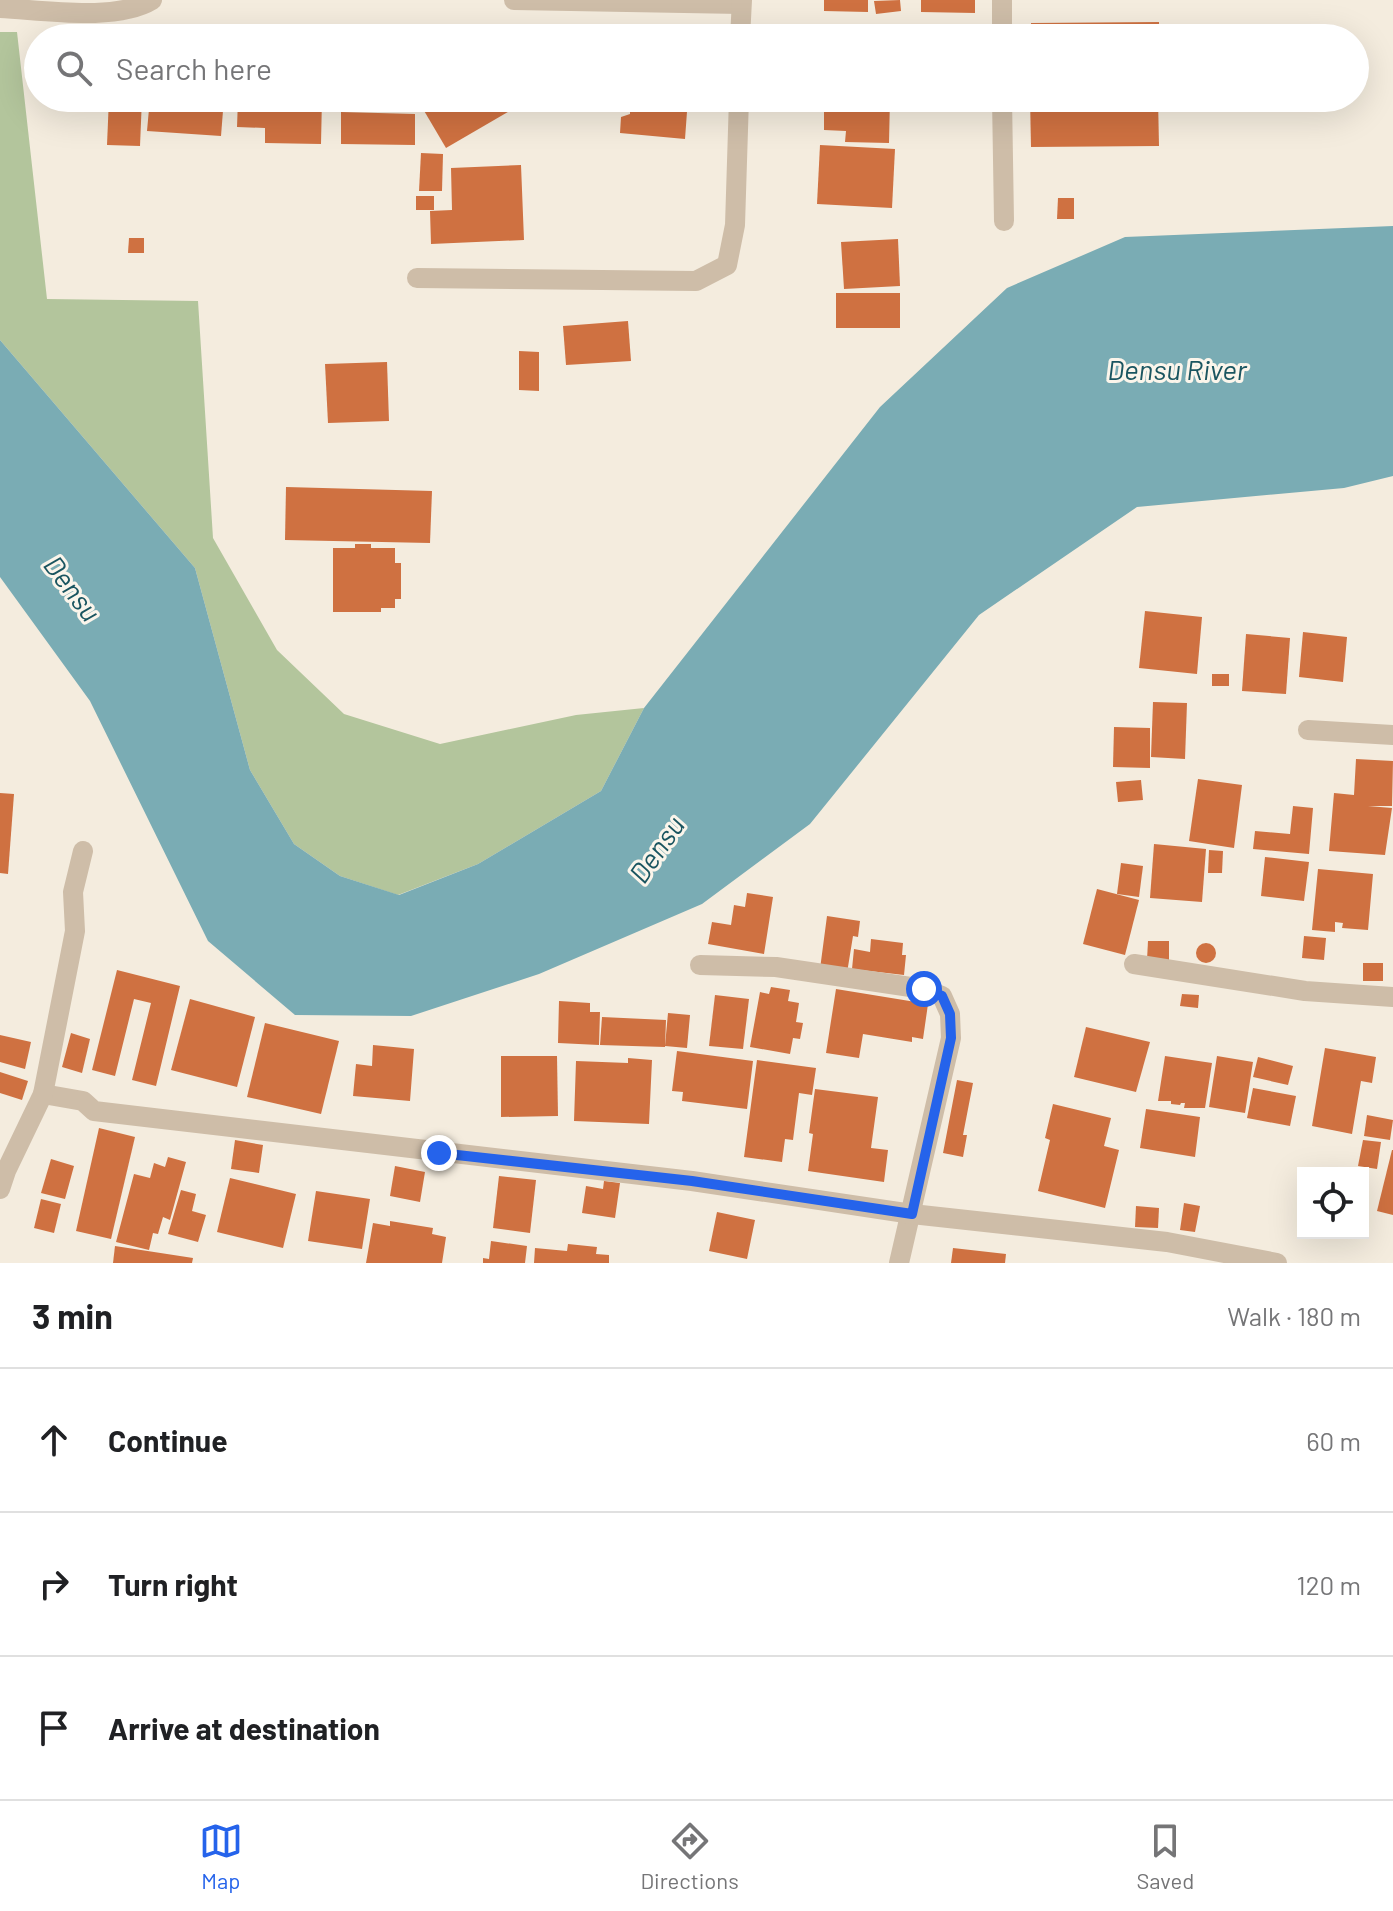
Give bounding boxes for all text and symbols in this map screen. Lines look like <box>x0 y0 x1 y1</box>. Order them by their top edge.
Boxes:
search box <box>24 24 1369 112</box>
icon: search <box>52 46 96 90</box>
text: Search here <box>116 50 272 86</box>
water label: Densu River <box>1107 352 1248 386</box>
water label: Densu <box>37 548 109 628</box>
water label: Densu <box>621 809 691 889</box>
route start <box>906 971 942 1007</box>
route end <box>421 1135 457 1171</box>
map controls <box>1297 1167 1369 1239</box>
button: locate <box>1297 1167 1369 1239</box>
text: 3 min <box>32 1295 113 1336</box>
text: Walk · 180 m <box>1227 1300 1361 1331</box>
icon: ahead <box>32 1418 76 1462</box>
text: Continue <box>108 1422 228 1458</box>
text: 60 m <box>1306 1425 1361 1456</box>
icon: right <box>32 1562 76 1606</box>
text: Turn right <box>108 1566 238 1602</box>
text: 120 m <box>1297 1569 1361 1600</box>
icon: arrive <box>32 1706 76 1750</box>
text: Arrive at destination <box>108 1710 380 1746</box>
tab: Map <box>199 1819 243 1893</box>
tab: Directions <box>640 1819 739 1893</box>
tab: Saved <box>1136 1819 1194 1893</box>

